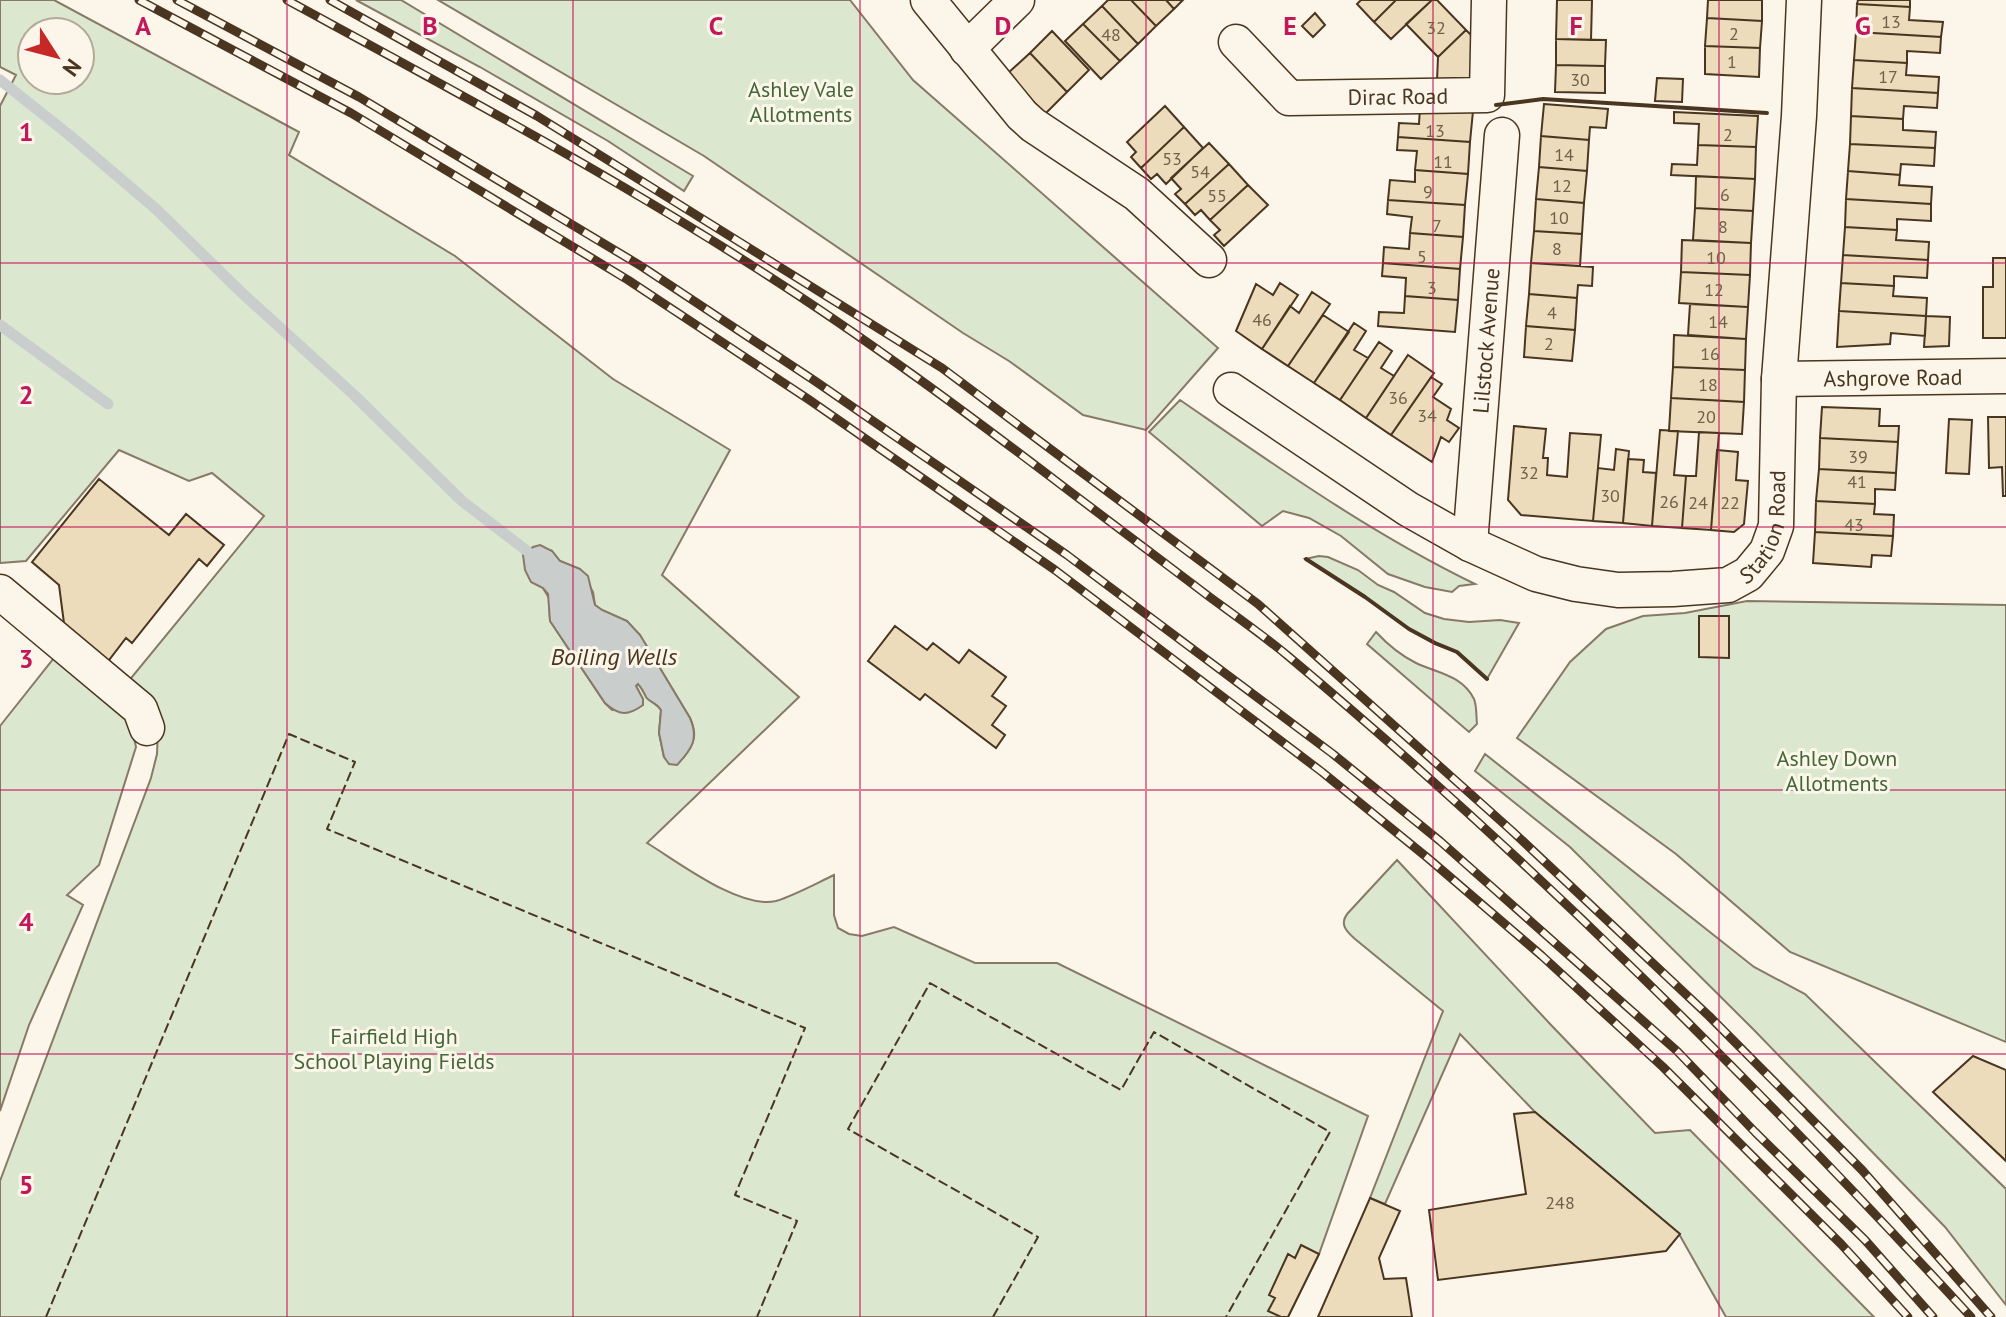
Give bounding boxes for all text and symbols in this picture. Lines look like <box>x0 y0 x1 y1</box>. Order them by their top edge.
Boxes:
text: A <box>135 9 151 42</box>
text: B <box>422 9 438 42</box>
text: C <box>709 9 723 42</box>
text: D <box>995 9 1011 42</box>
text: E <box>1283 9 1297 42</box>
text: F <box>1569 9 1583 42</box>
text: G <box>1855 9 1871 42</box>
house number: 13 <box>1881 10 1901 33</box>
north arrow <box>16 16 96 96</box>
house number: 32 <box>1426 16 1446 39</box>
house number: 2 <box>1729 22 1739 45</box>
house number: 48 <box>1101 23 1121 46</box>
house number: 1 <box>1727 50 1737 73</box>
text: N <box>57 54 88 82</box>
house number: 17 <box>1878 65 1898 88</box>
house number: 30 <box>1570 68 1590 91</box>
park label: Ashley Vale Allotments <box>748 75 854 128</box>
street label: Dirac Road <box>1347 82 1448 111</box>
text: 1 <box>19 115 33 148</box>
house number: 13 <box>1425 119 1445 142</box>
house number: 2 <box>1723 123 1733 146</box>
house number: 14 <box>1554 143 1574 166</box>
house number: 53 <box>1162 147 1182 170</box>
house number: 11 <box>1433 150 1453 173</box>
house number: 54 <box>1190 160 1210 183</box>
house number: 12 <box>1552 174 1572 197</box>
house number: 9 <box>1423 180 1433 203</box>
house number: 6 <box>1720 183 1730 206</box>
house number: 55 <box>1207 184 1227 207</box>
house number: 10 <box>1549 206 1569 229</box>
house number: 7 <box>1432 214 1442 237</box>
house number: 8 <box>1718 215 1728 238</box>
house number: 8 <box>1552 237 1562 260</box>
house number: 5 <box>1417 245 1427 268</box>
house number: 10 <box>1706 246 1726 269</box>
street label: Lilstock Avenue <box>1466 267 1506 414</box>
house number: 3 <box>1427 276 1437 299</box>
house number: 12 <box>1704 278 1724 301</box>
house number: 4 <box>1547 301 1557 324</box>
house number: 46 <box>1252 308 1272 331</box>
house number: 14 <box>1708 310 1728 333</box>
house number: 2 <box>1544 332 1554 355</box>
house number: 16 <box>1700 342 1720 365</box>
street label: Ashgrove Road <box>1823 363 1963 392</box>
house number: 18 <box>1698 373 1718 396</box>
text: 2 <box>19 378 33 411</box>
house number: 36 <box>1388 386 1408 409</box>
house number: 34 <box>1417 404 1437 427</box>
house number: 20 <box>1696 405 1716 428</box>
house number: 39 <box>1848 445 1868 468</box>
house number: 32 <box>1519 461 1539 484</box>
street label: Station Road <box>1735 470 1791 590</box>
house number: 41 <box>1847 470 1867 493</box>
house number: 30 <box>1600 484 1620 507</box>
house number: 26 <box>1659 490 1679 513</box>
house number: 24 <box>1688 491 1708 514</box>
house number: 22 <box>1720 491 1740 514</box>
house number: 43 <box>1844 513 1864 536</box>
water label: Boiling Wells <box>551 641 678 672</box>
text: 3 <box>19 642 33 675</box>
park label: Ashley Down Allotments <box>1777 744 1897 797</box>
text: 4 <box>19 905 34 938</box>
park label: Fairfield High School Playing Fields <box>294 1022 495 1075</box>
text: 5 <box>19 1168 33 1201</box>
house number: 248 <box>1545 1191 1575 1214</box>

